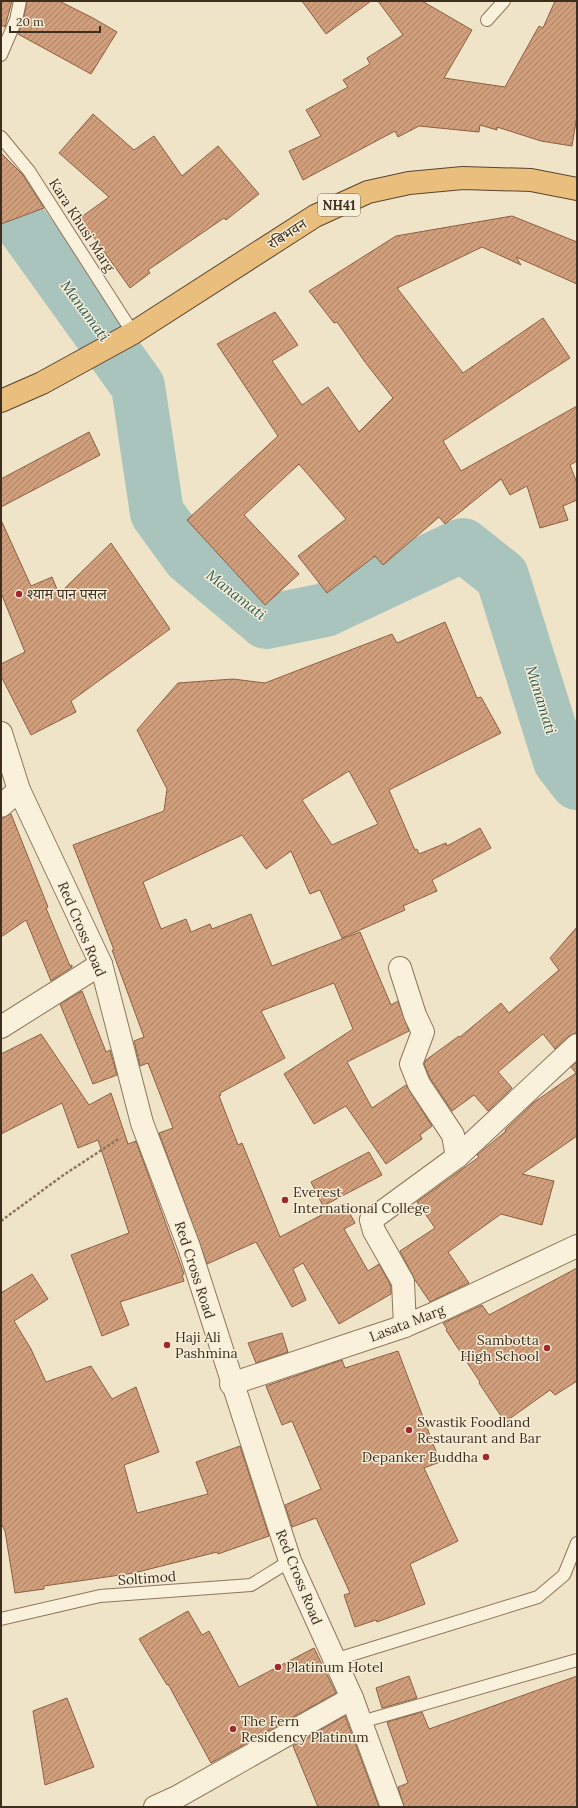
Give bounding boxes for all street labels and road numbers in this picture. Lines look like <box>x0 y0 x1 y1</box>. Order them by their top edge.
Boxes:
street label: Kara Khusi Marg <box>45 175 119 275</box>
road number: NH41 <box>318 194 360 216</box>
street label: रबिभवन <box>264 215 310 253</box>
street label: Red Cross Road <box>54 879 110 979</box>
street label: Red Cross Road <box>171 1219 219 1321</box>
street label: Lasata Marg <box>367 1300 448 1346</box>
street label: Red Cross Road <box>272 1527 326 1627</box>
street label: Soltimod <box>117 1567 177 1589</box>

